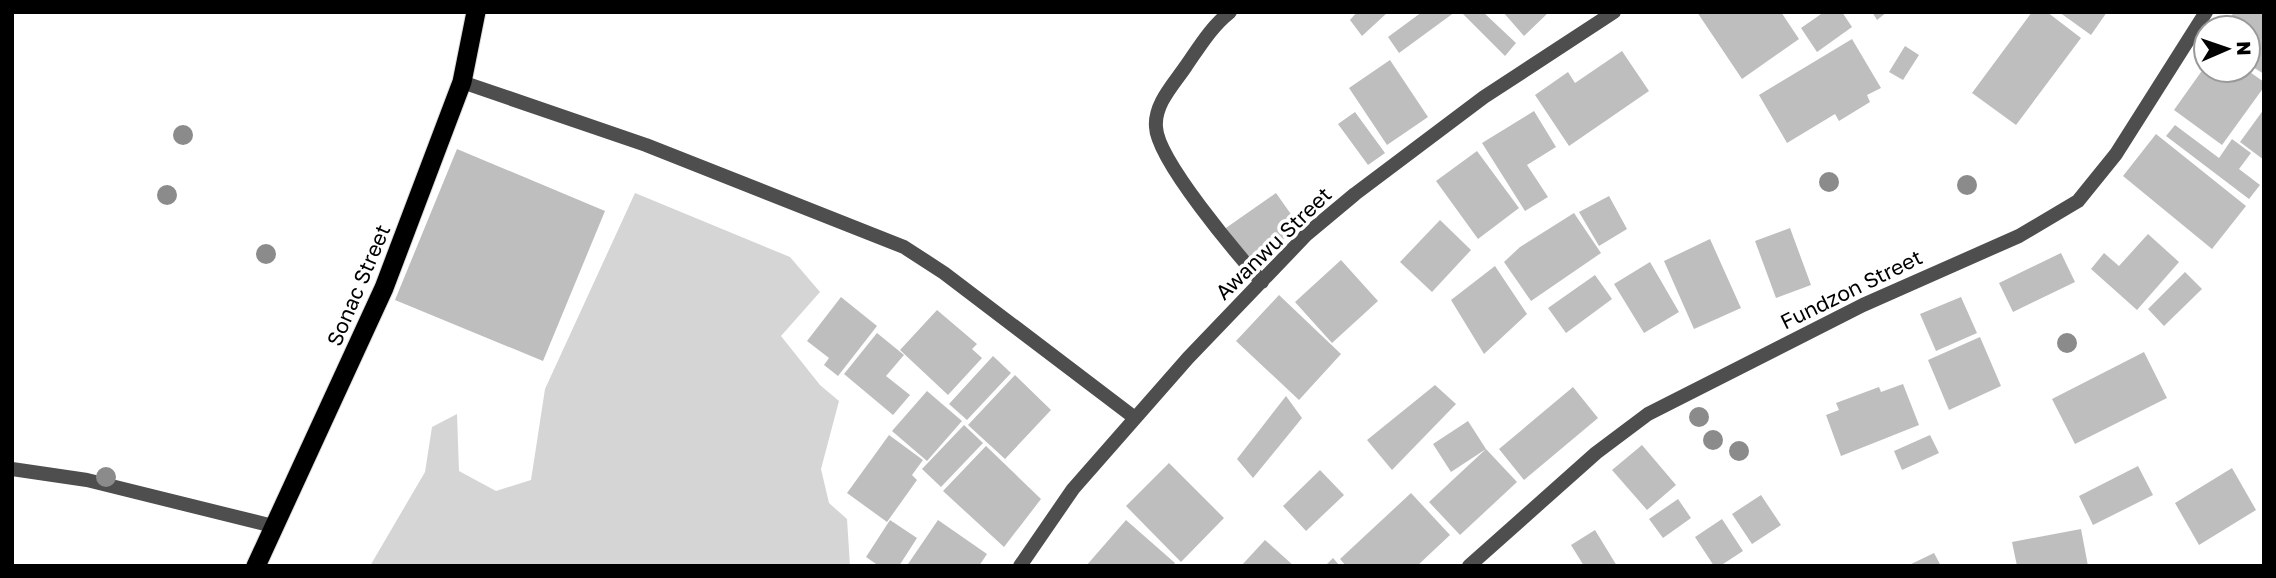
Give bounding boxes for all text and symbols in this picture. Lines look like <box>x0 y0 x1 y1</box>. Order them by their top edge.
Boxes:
north arrow <box>2192 14 2262 84</box>
text: N <box>2233 41 2256 56</box>
street label: Awanwu Street <box>1210 181 1336 305</box>
street label: Sonac Street <box>321 220 395 350</box>
street label: Fundzon Street <box>1776 243 1926 335</box>

